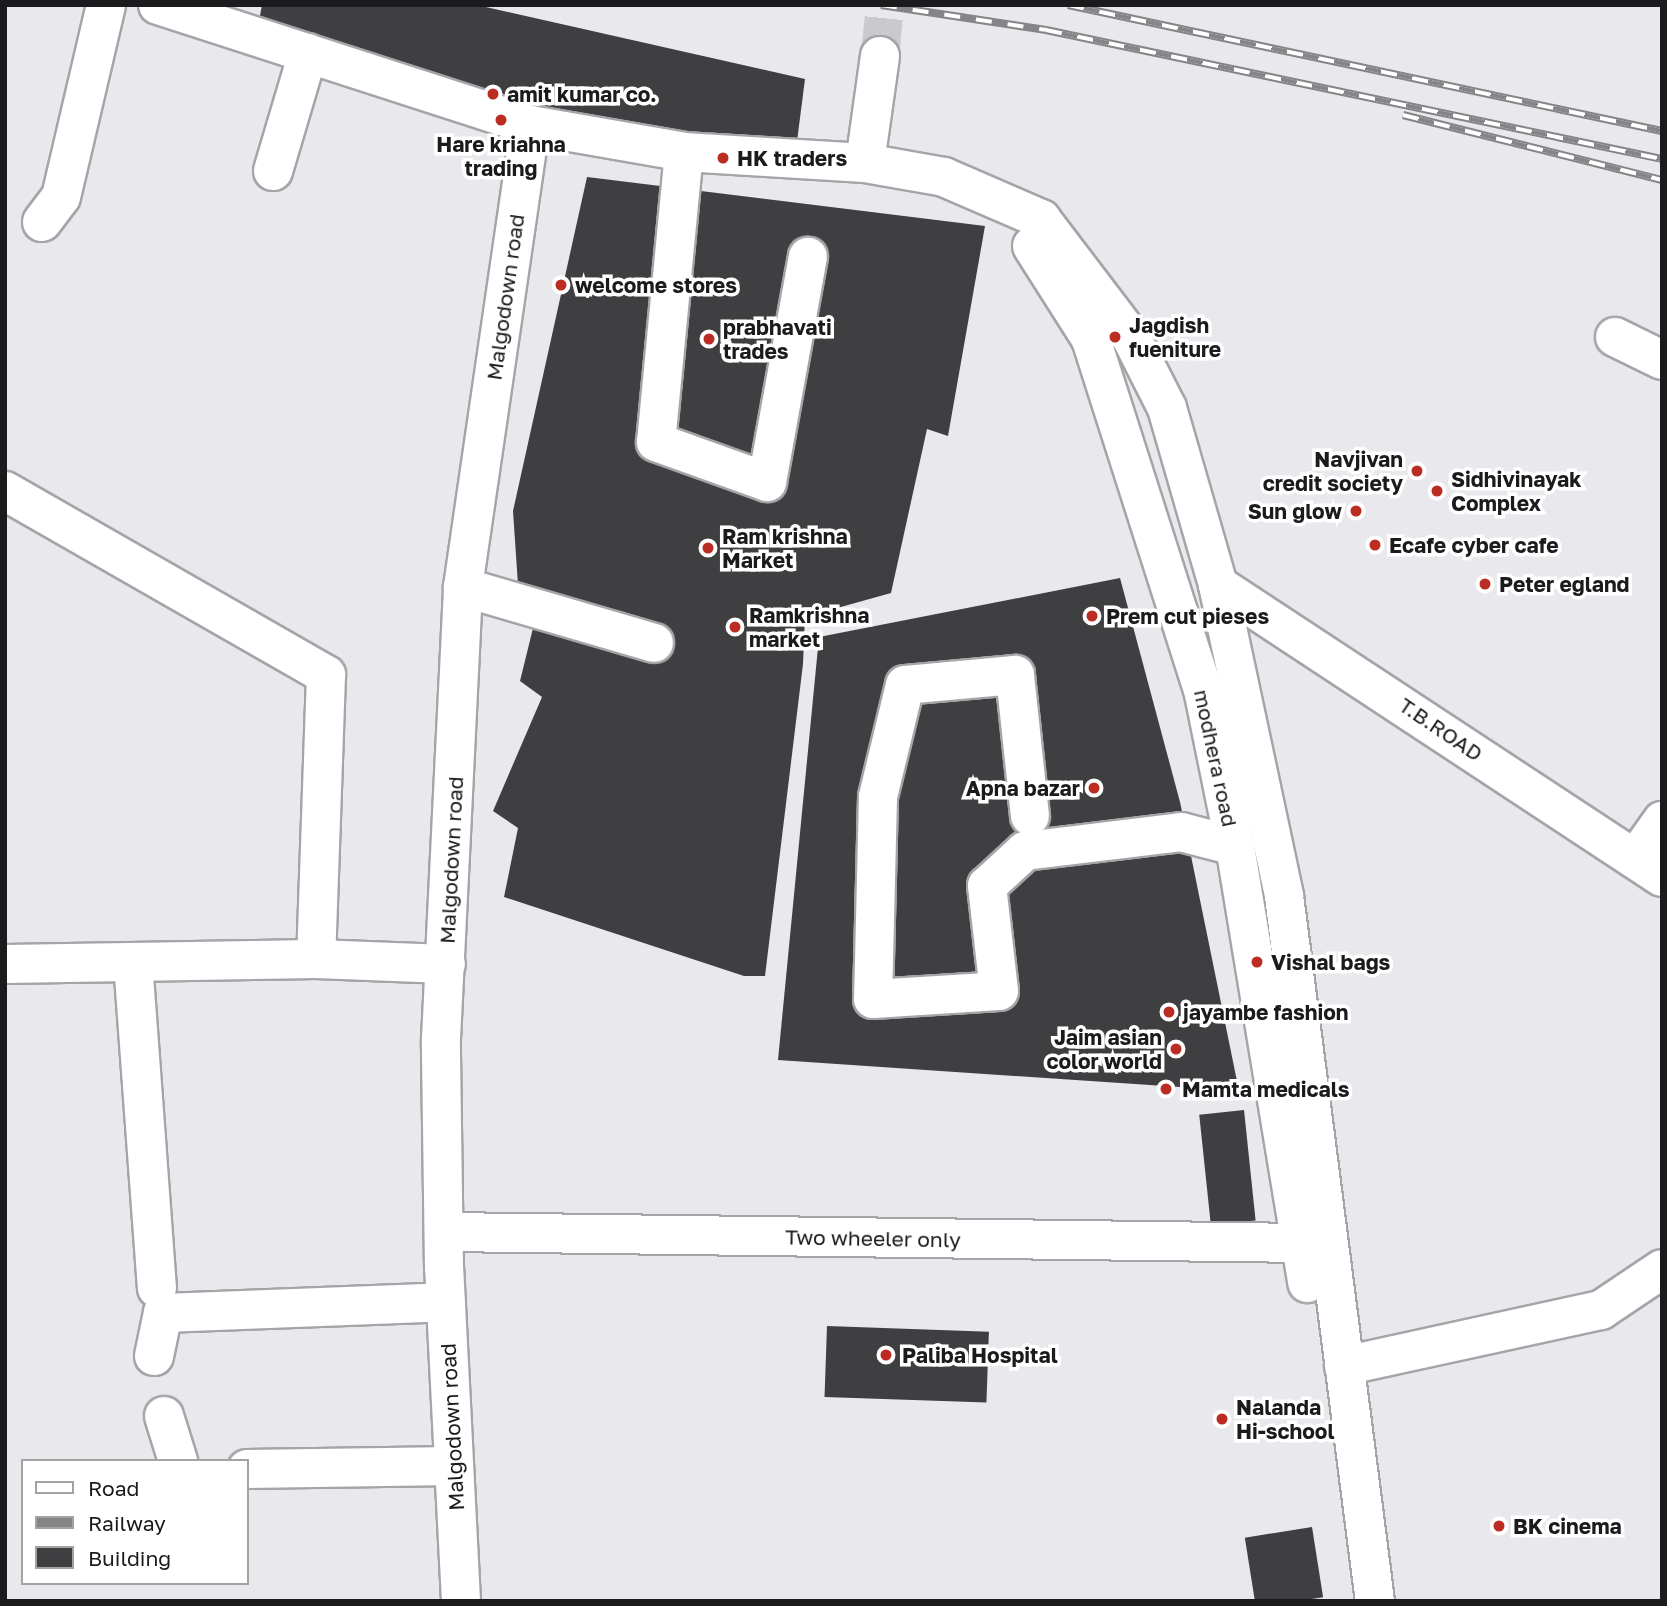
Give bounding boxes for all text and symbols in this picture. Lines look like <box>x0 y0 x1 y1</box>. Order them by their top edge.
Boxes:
place label: amit kumar co. <box>507 81 657 107</box>
marker: amit kumar co. <box>485 86 501 102</box>
marker: Hare kriahna trading <box>493 112 509 128</box>
place label: Hare kriahna trading <box>436 131 566 181</box>
place label: HK traders <box>737 145 847 171</box>
marker: HK traders <box>715 150 731 166</box>
street label: Malgodown road <box>481 212 529 382</box>
place label: welcome stores <box>575 272 737 298</box>
marker: welcome stores <box>553 277 569 293</box>
place label: Jagdish fueniture <box>1129 312 1221 362</box>
place label: prabhavati trades <box>723 314 832 364</box>
marker: Jagdish fueniture <box>1107 329 1123 345</box>
marker: prabhavati trades <box>701 331 717 347</box>
place label: Navjivan credit society <box>1263 446 1403 496</box>
marker: Navjivan credit society <box>1409 463 1425 479</box>
place label: Sidhivinayak Complex <box>1451 466 1581 516</box>
marker: Sidhivinayak Complex <box>1429 483 1445 499</box>
place label: Sun glow <box>1248 498 1342 524</box>
marker: Sun glow <box>1348 503 1364 519</box>
place label: Ram krishna Market <box>722 523 848 573</box>
place label: Ecafe cyber cafe <box>1389 532 1559 558</box>
marker: Ecafe cyber cafe <box>1367 537 1383 553</box>
marker: Ram krishna Market <box>700 540 716 556</box>
place label: Peter egland <box>1499 571 1630 597</box>
marker: Peter egland <box>1477 576 1493 592</box>
place label: Ramkrishna market <box>749 602 869 652</box>
place label: Prem cut pieses <box>1106 603 1269 629</box>
marker: Prem cut pieses <box>1084 608 1100 624</box>
marker: Ramkrishna market <box>727 619 743 635</box>
street label: modhera road <box>1189 687 1243 829</box>
street label: T.B.ROAD <box>1395 692 1487 766</box>
place label: Apna bazar <box>966 775 1080 801</box>
street label: Malgodown road <box>434 776 468 944</box>
marker: Apna bazar <box>1086 780 1102 796</box>
place label: Vishal bags <box>1271 949 1390 975</box>
marker: Vishal bags <box>1249 954 1265 970</box>
place label: jayambe fashion <box>1183 999 1349 1025</box>
marker: jayambe fashion <box>1161 1004 1177 1020</box>
place label: Jaim asian color world <box>1046 1024 1162 1074</box>
marker: Jaim asian color world <box>1168 1041 1184 1057</box>
place label: Mamta medicals <box>1182 1076 1350 1102</box>
marker: Mamta medicals <box>1156 1079 1176 1099</box>
street label: Two wheeler only <box>785 1224 961 1252</box>
place label: Paliba Hospital <box>902 1342 1058 1368</box>
street label: Malgodown road <box>435 1343 469 1511</box>
marker: Paliba Hospital <box>876 1345 896 1365</box>
place label: Nalanda Hi-school <box>1236 1394 1334 1444</box>
marker: Nalanda Hi-school <box>1214 1411 1230 1427</box>
legend <box>21 1459 248 1585</box>
text: Road <box>88 1475 139 1501</box>
text: Railway <box>88 1510 166 1536</box>
place label: BK cinema <box>1513 1513 1622 1539</box>
marker: BK cinema <box>1491 1518 1507 1534</box>
text: Building <box>88 1545 171 1571</box>

